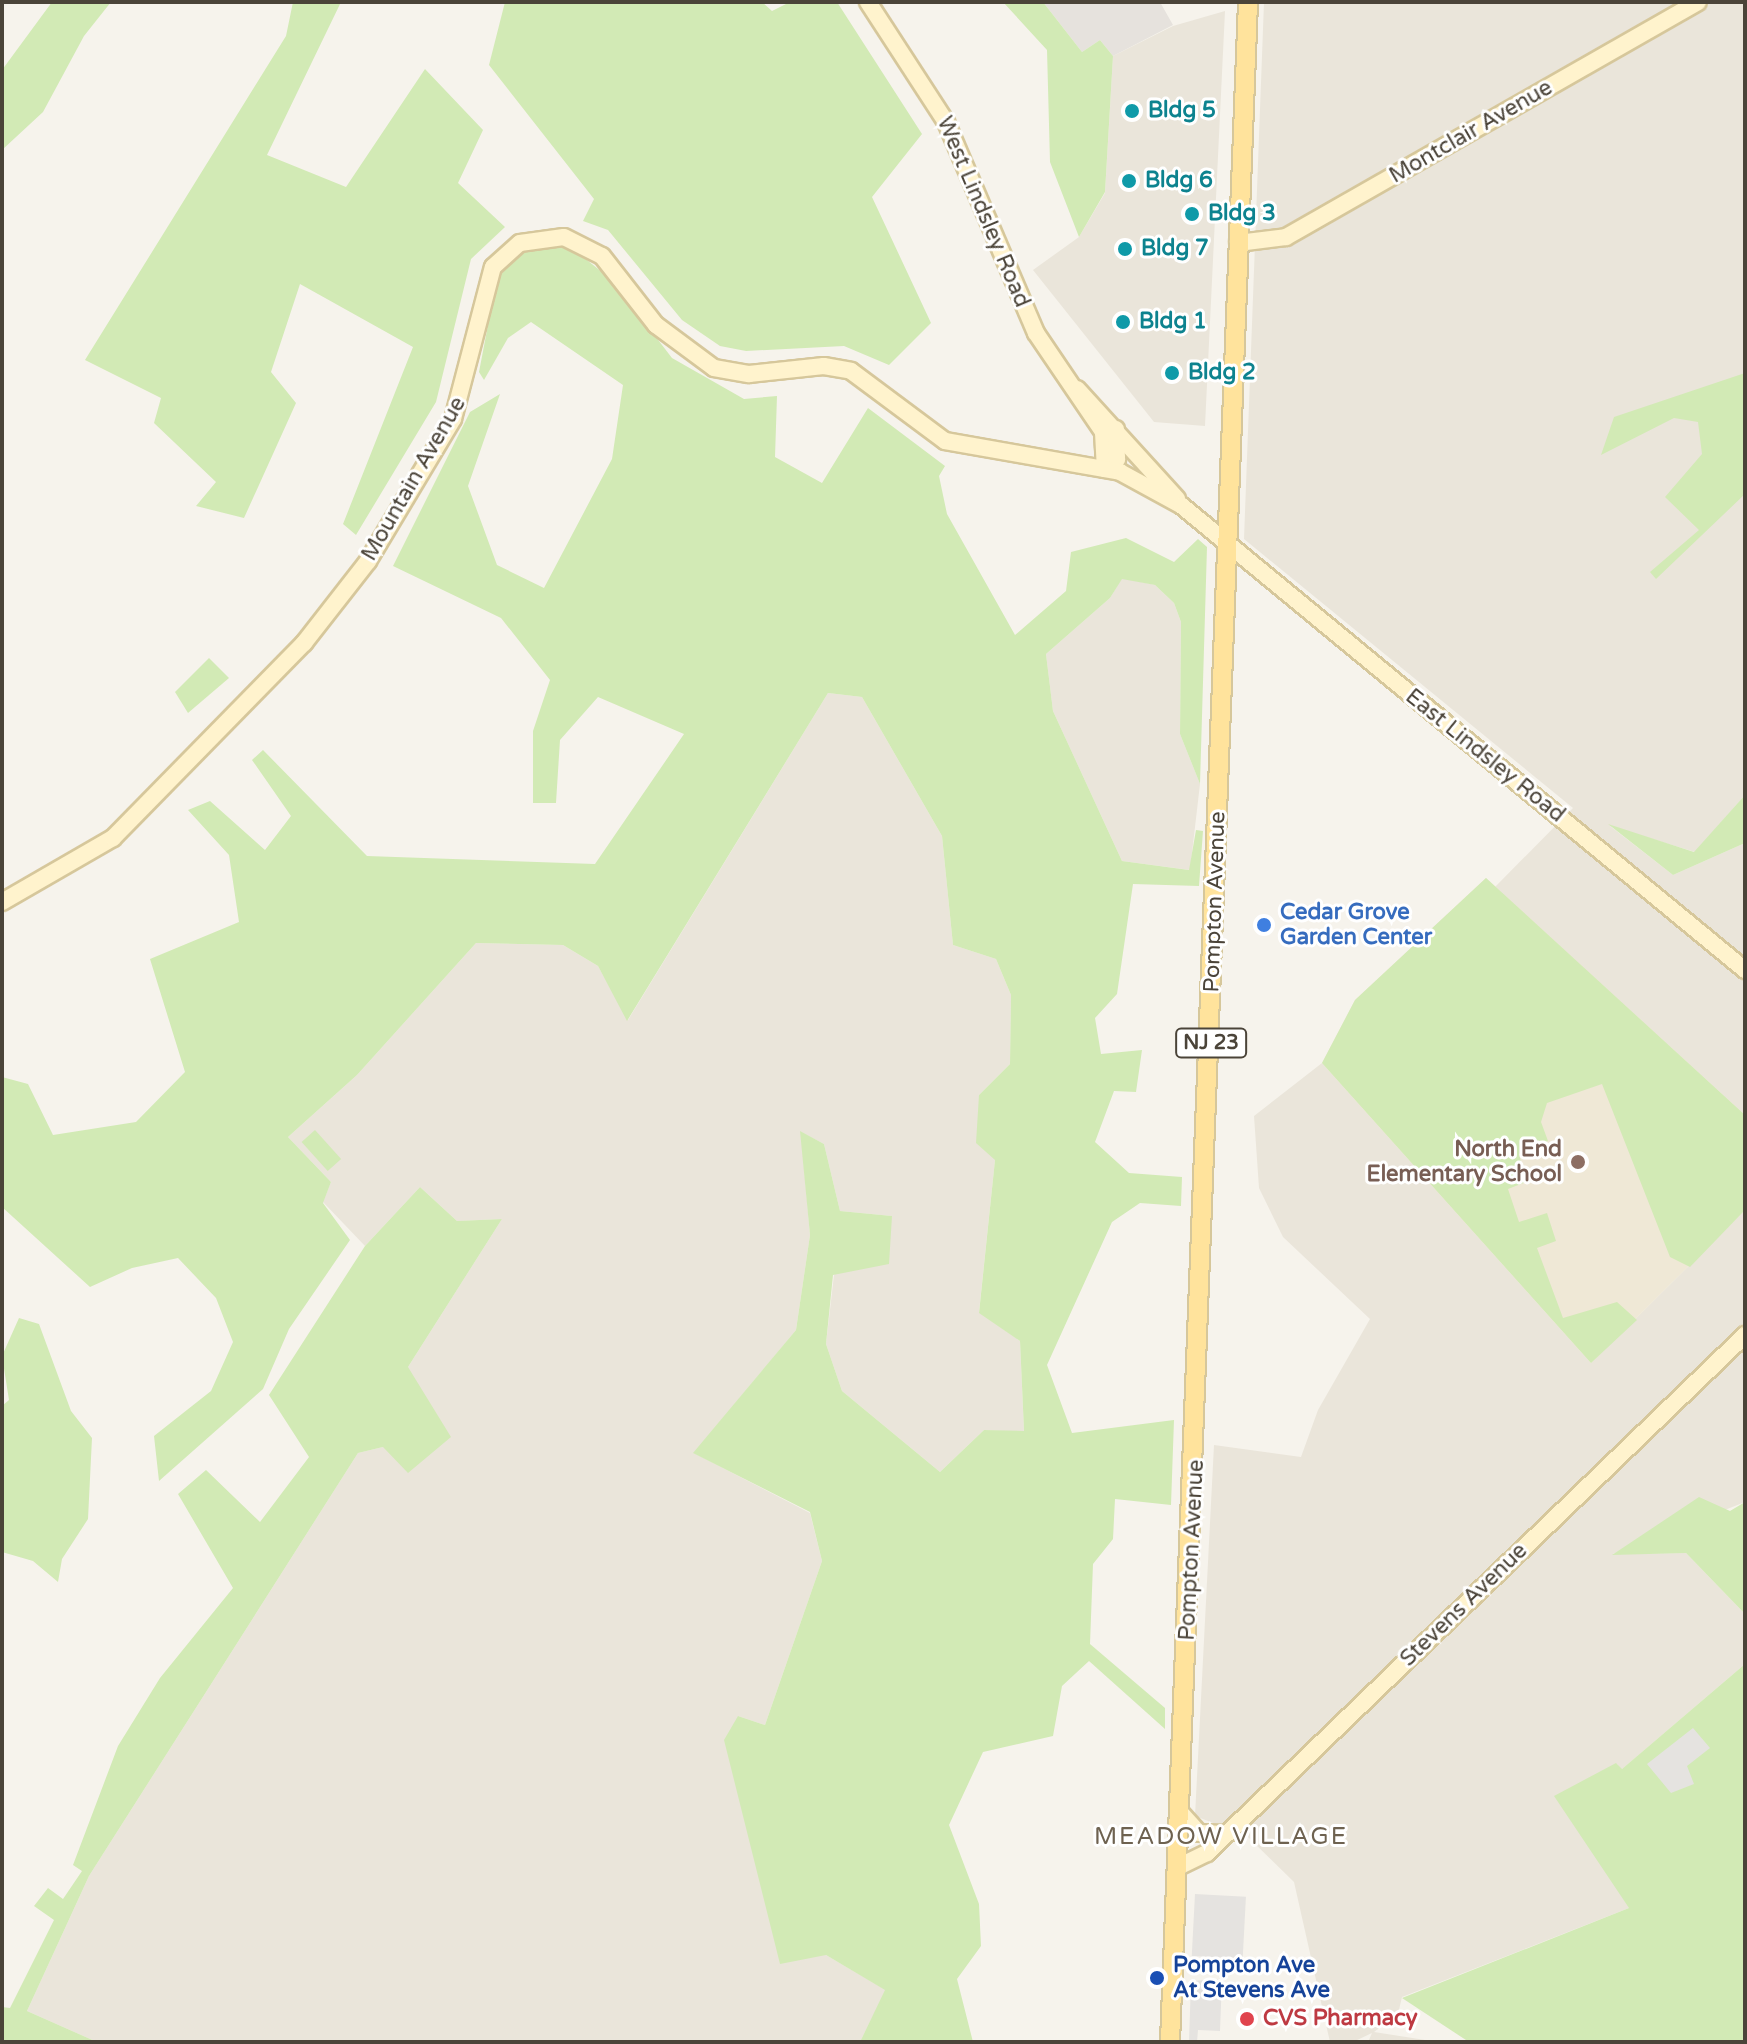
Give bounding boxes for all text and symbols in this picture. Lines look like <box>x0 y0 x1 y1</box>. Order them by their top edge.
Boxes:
street label: Montclair Avenue <box>1385 75 1557 189</box>
place label: Bldg 5 <box>1148 98 1216 124</box>
marker: Bldg 5 <box>1123 102 1141 120</box>
street label: West Lindsley Road <box>931 113 1035 311</box>
place label: Bldg 6 <box>1145 168 1213 194</box>
marker: Bldg 6 <box>1120 172 1138 190</box>
place label: Bldg 3 <box>1208 201 1276 227</box>
marker: Bldg 3 <box>1183 205 1201 223</box>
place label: Bldg 7 <box>1141 236 1209 262</box>
marker: Bldg 7 <box>1116 240 1134 258</box>
place label: Bldg 1 <box>1139 309 1207 335</box>
marker: Bldg 1 <box>1114 313 1132 331</box>
place label: Bldg 2 <box>1188 360 1256 386</box>
marker: Bldg 2 <box>1163 364 1181 382</box>
street label: Mountain Avenue <box>356 392 472 566</box>
street label: East Lindsley Road <box>1400 684 1570 828</box>
street label: Pompton Avenue <box>1199 811 1231 993</box>
place label: Cedar Grove Garden Center <box>1280 899 1432 950</box>
marker: Cedar Grove Garden Center <box>1255 916 1273 934</box>
road number: NJ 23 <box>1175 1027 1247 1059</box>
place label: North End Elementary School <box>1367 1136 1562 1188</box>
marker: North End Elementary School <box>1569 1153 1587 1171</box>
street label: Pompton Avenue <box>1174 1459 1210 1641</box>
street label: Stevens Avenue <box>1395 1538 1533 1672</box>
district label: MEADOW VILLAGE <box>1094 1823 1348 1851</box>
place label: Pompton Ave At Stevens Ave <box>1173 1952 1330 2004</box>
marker: Pompton Ave At Stevens Ave <box>1148 1969 1166 1987</box>
place label: CVS Pharmacy <box>1263 2006 1418 2032</box>
marker: CVS Pharmacy <box>1238 2010 1256 2028</box>

